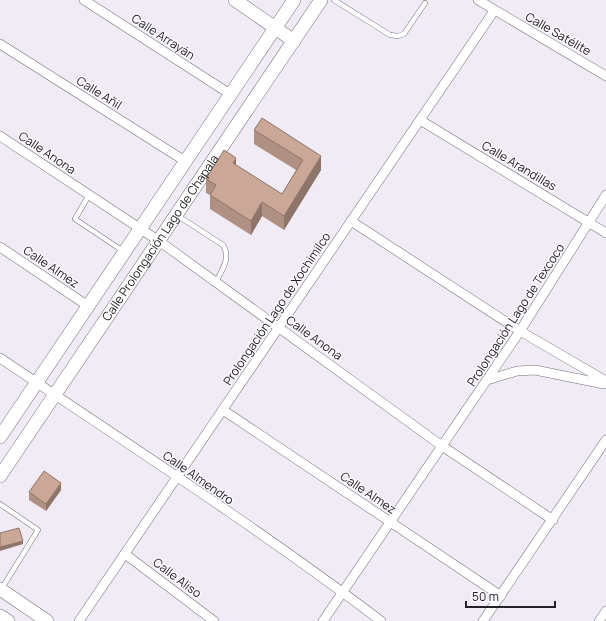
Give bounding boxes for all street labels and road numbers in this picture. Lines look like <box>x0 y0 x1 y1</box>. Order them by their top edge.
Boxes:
street label: Calle Satélite <box>522 8 594 59</box>
street label: Calle Arrayán <box>128 10 198 63</box>
street label: Calle Añil <box>73 72 125 113</box>
street label: Calle Anona <box>15 127 79 178</box>
street label: Calle Arandillas <box>479 137 560 195</box>
street label: Calle Prolongación Lago de Chapala <box>98 151 222 324</box>
street label: Prolongación Lago de Xochimilco <box>219 229 334 389</box>
street label: Prolongación Lago de Texcoco <box>463 240 568 390</box>
street label: Calle Almez <box>20 242 83 292</box>
street label: Calle Anona <box>283 311 346 364</box>
street label: Calle Almendro <box>159 447 237 508</box>
street label: Calle Almez <box>337 468 400 518</box>
street label: Calle Aliso <box>149 554 205 602</box>

